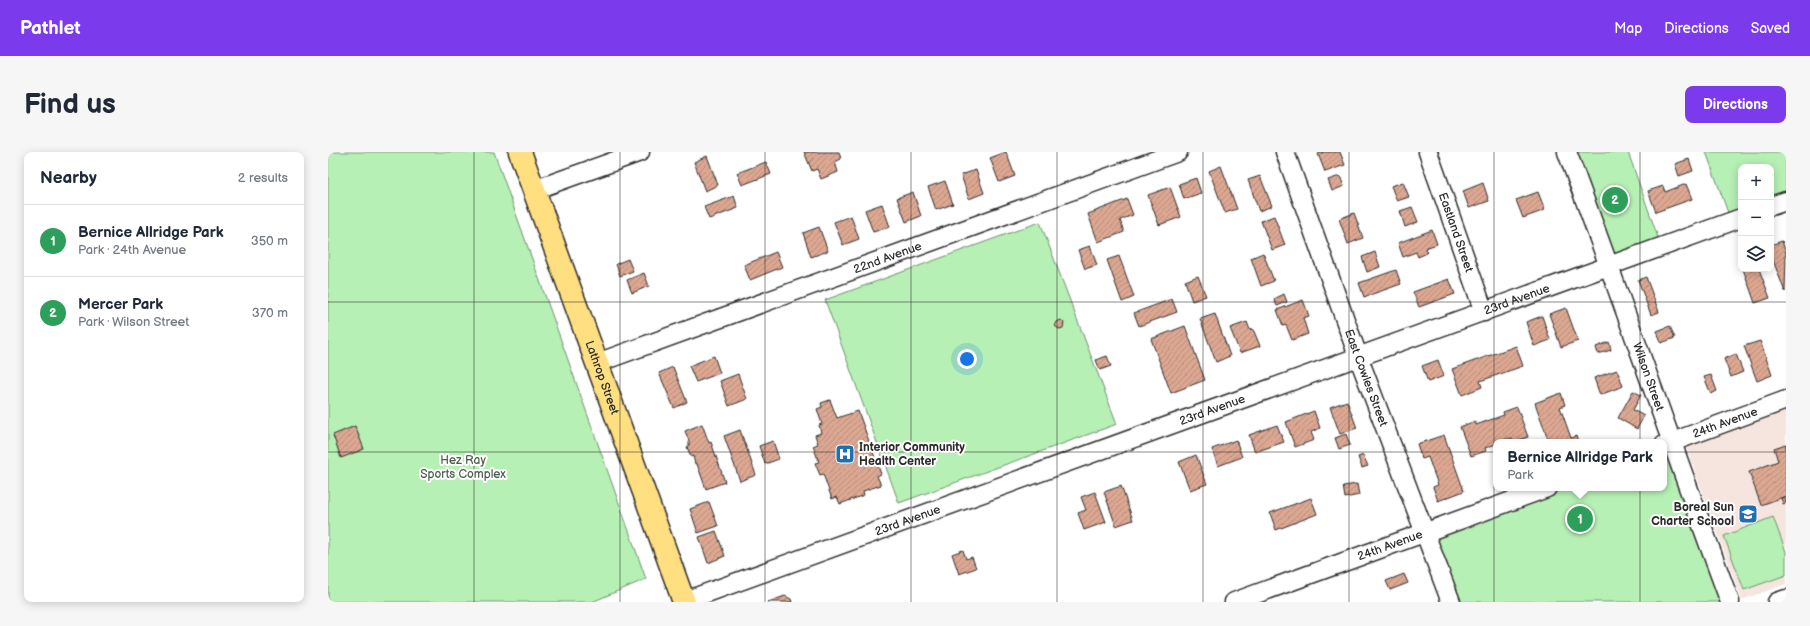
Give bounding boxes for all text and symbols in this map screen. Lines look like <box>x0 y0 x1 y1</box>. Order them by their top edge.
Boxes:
text: Pathlet <box>20 17 81 40</box>
text: Map <box>1614 20 1642 37</box>
text: Directions <box>1664 20 1729 37</box>
text: Saved <box>1751 20 1790 37</box>
button: Directions <box>1685 86 1786 123</box>
text: Find us <box>24 88 116 121</box>
map controls <box>1738 164 1774 272</box>
button: + <box>1738 164 1774 200</box>
text: Nearby <box>40 168 97 188</box>
text: 2 results <box>238 170 288 186</box>
pin: 2 <box>1602 185 1628 215</box>
street label: Eastland Street <box>1435 191 1477 275</box>
button: − <box>1738 200 1774 236</box>
text: Bernice Allridge Park <box>78 223 224 242</box>
text: 1 <box>50 233 56 249</box>
text: 350 m <box>251 233 288 249</box>
button: layers <box>1738 236 1774 272</box>
street label: 22nd Avenue <box>851 239 924 277</box>
text: Park · 24th Avenue <box>78 242 186 258</box>
street label: 23rd Avenue <box>1482 281 1552 319</box>
text: Mercer Park <box>78 295 163 314</box>
text: 2 <box>49 305 57 321</box>
text: 370 m <box>252 305 288 321</box>
text: Park · Wilson Street <box>78 314 189 330</box>
street label: East Cowles Street <box>1341 327 1391 429</box>
street label: Lathrop Street <box>581 339 622 417</box>
street label: Wilson Street <box>1629 341 1667 413</box>
your location <box>957 349 977 369</box>
street label: 23rd Avenue <box>1177 391 1247 429</box>
street label: 24th Avenue <box>1691 404 1760 442</box>
popup <box>1493 439 1667 491</box>
place label: Interior Community Health Center <box>859 440 965 469</box>
hospital icon: Interior Community Health Center <box>834 443 856 465</box>
text: Bernice Allridge Park <box>1507 448 1653 467</box>
park label: Hez Ray Sports Complex <box>420 453 506 482</box>
text: Park <box>1507 467 1533 483</box>
place label: Boreal Sun Charter School <box>1651 500 1734 529</box>
street label: 23rd Avenue <box>873 502 943 539</box>
school or university icon: Boreal Sun Charter School <box>1737 503 1759 525</box>
pin: 1 <box>1567 504 1593 534</box>
street label: 24th Avenue <box>1356 527 1425 564</box>

